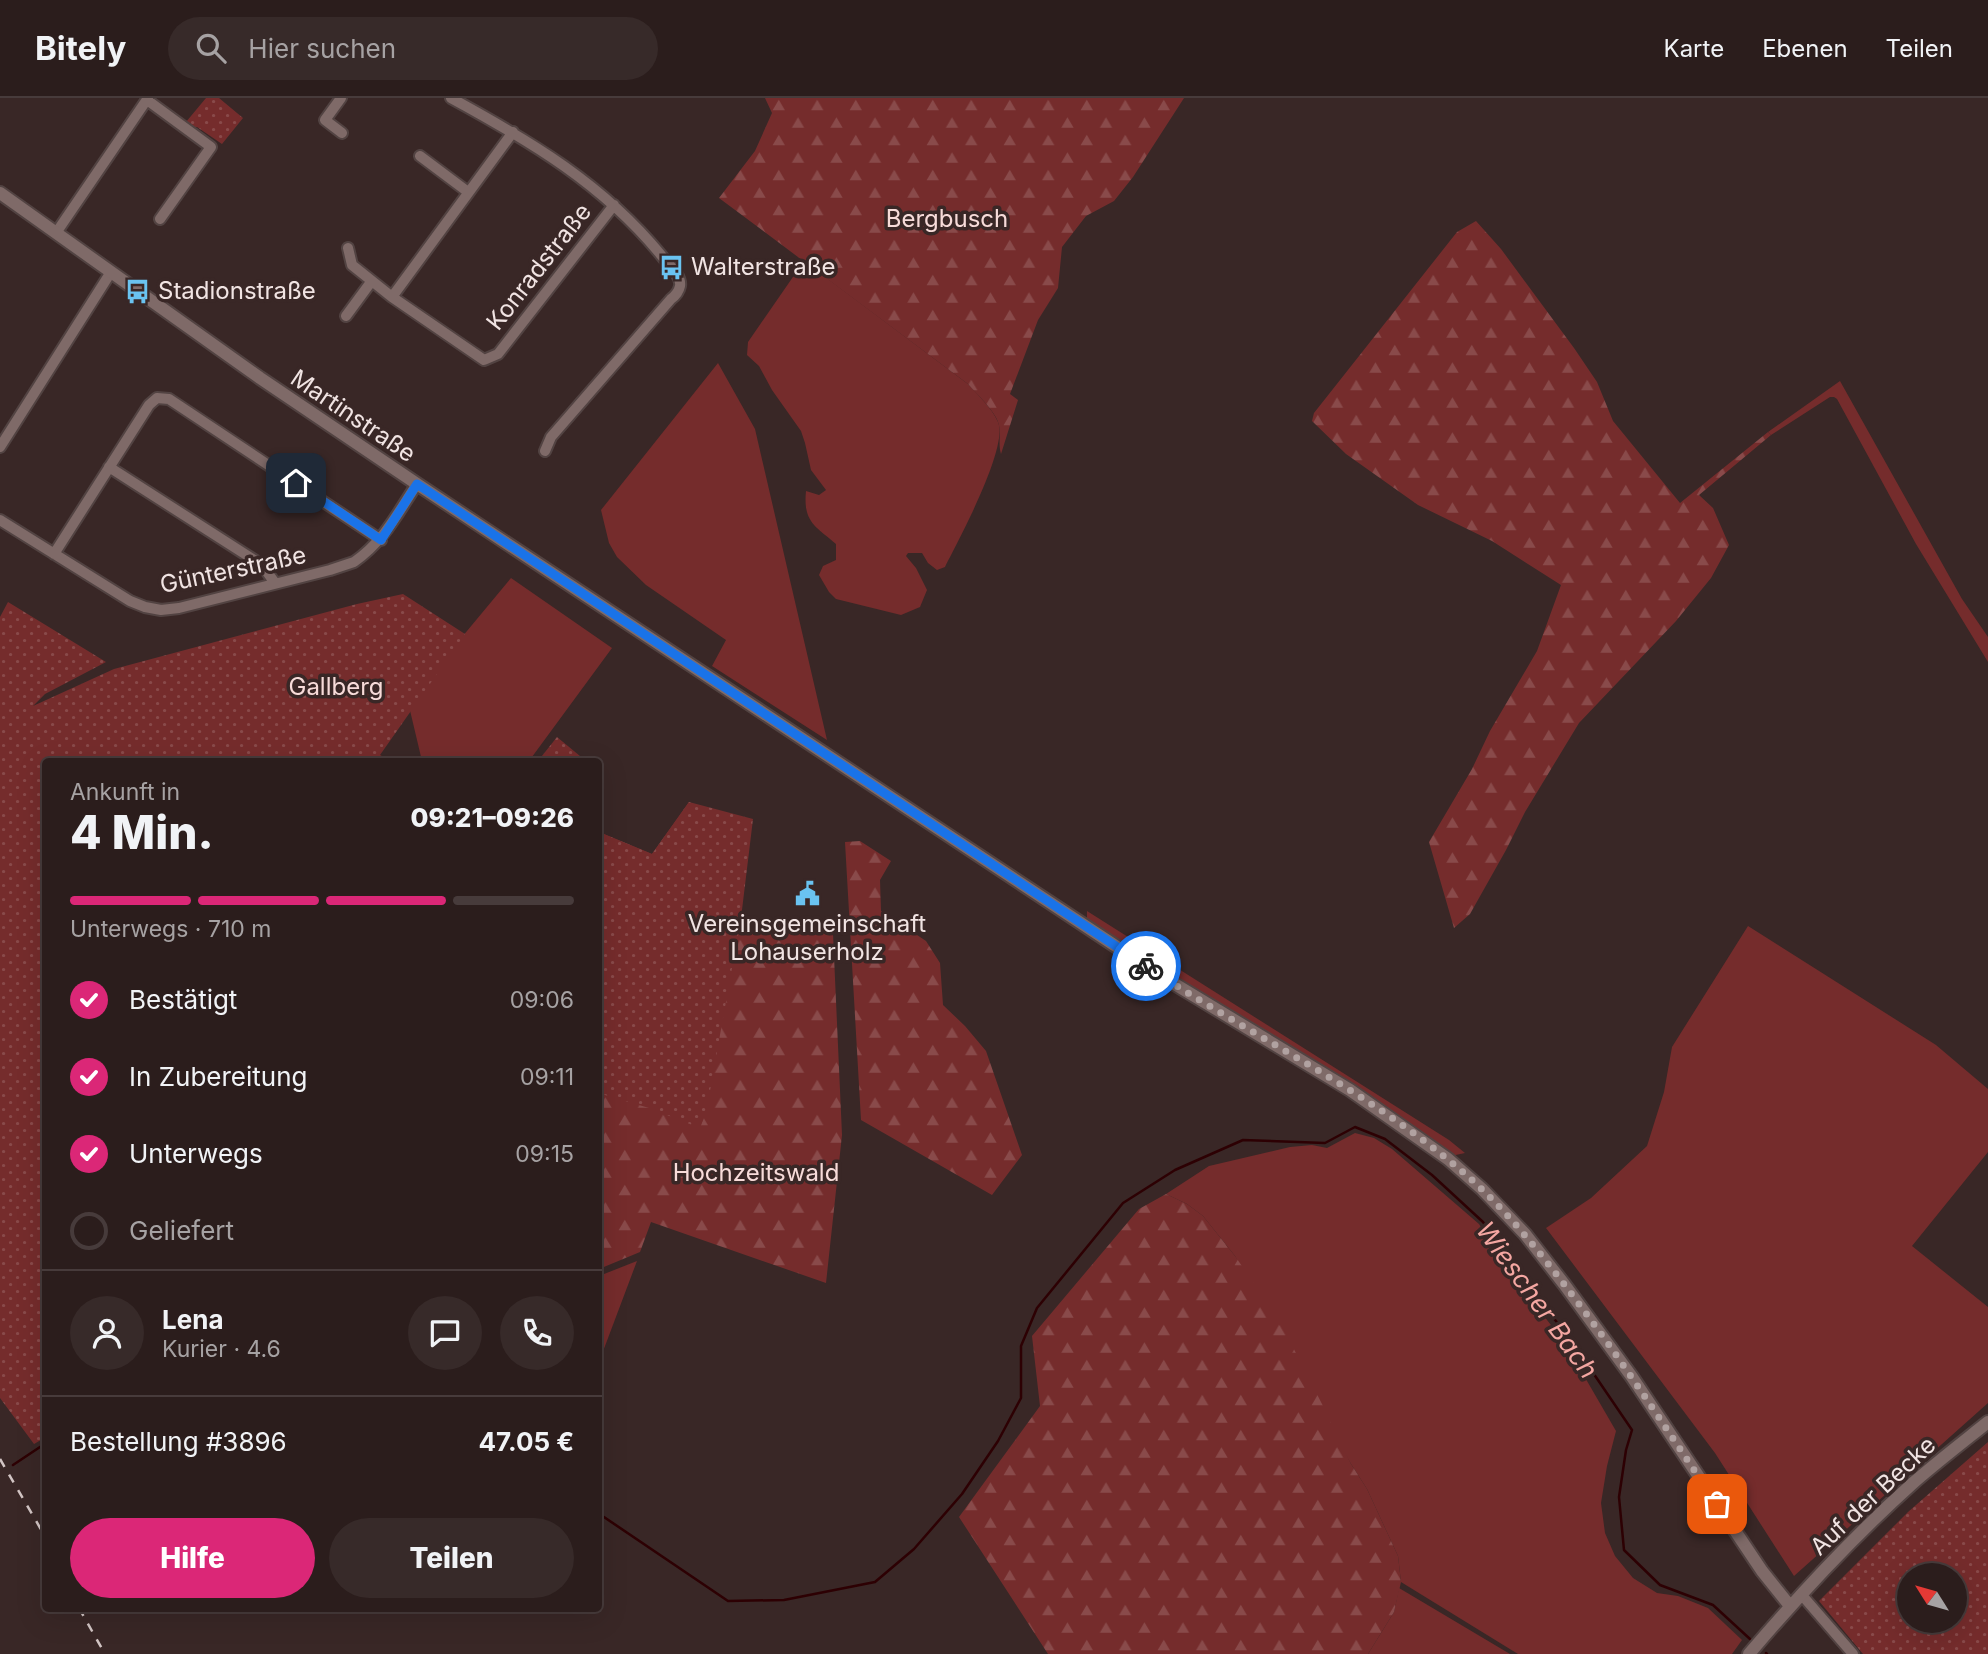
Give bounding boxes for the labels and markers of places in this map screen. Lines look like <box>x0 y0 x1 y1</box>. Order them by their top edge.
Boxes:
place label: Walterstraße <box>691 252 836 281</box>
bus stop icon: Walterstraße <box>657 253 685 281</box>
place label: Stadionstraße <box>158 276 316 305</box>
bus stop icon: Stadionstraße <box>124 277 152 305</box>
pin <box>266 453 326 513</box>
public building icon: Vereinsgemeinschaft Lohauserholz <box>793 879 821 907</box>
place label: Vereinsgemeinschaft Lohauserholz <box>688 909 926 966</box>
pin <box>1687 1474 1747 1534</box>

